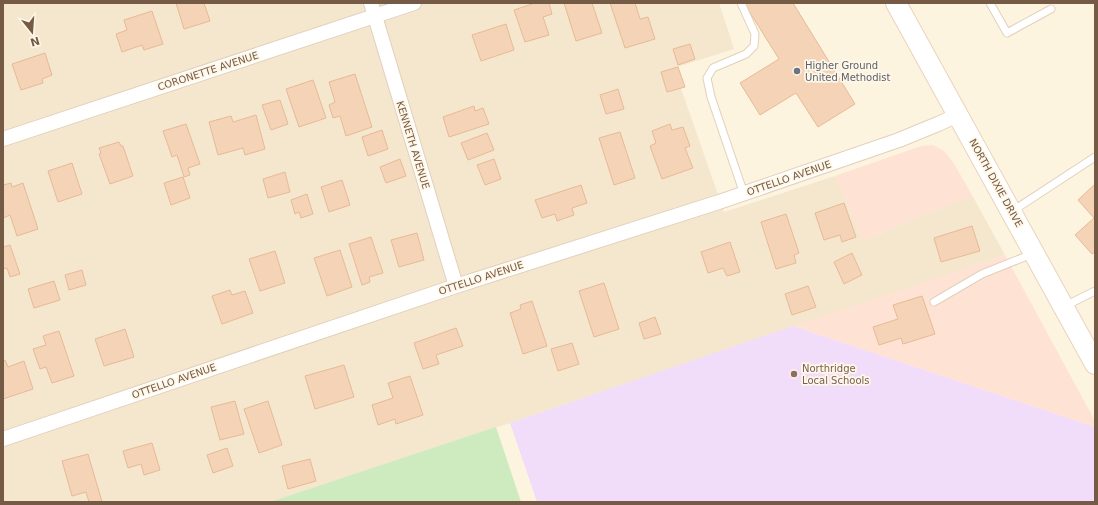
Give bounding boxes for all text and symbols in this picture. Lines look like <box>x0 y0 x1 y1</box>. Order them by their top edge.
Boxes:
north arrow <box>12 12 52 52</box>
text: N <box>28 34 41 49</box>
street label: CORONETTE AVENUE <box>156 49 260 93</box>
place label: Higher Ground United Methodist <box>805 60 891 83</box>
marker: Higher Ground United Methodist <box>792 66 802 76</box>
street label: KENNETH AVENUE <box>394 100 432 190</box>
street label: NORTH DIXIE DRIVE <box>967 137 1025 229</box>
street label: OTTELLO AVENUE <box>745 158 833 198</box>
street label: OTTELLO AVENUE <box>437 259 525 297</box>
street label: OTTELLO AVENUE <box>130 361 218 401</box>
place label: Northridge Local Schools <box>802 363 870 386</box>
marker: Northridge Local Schools <box>789 369 799 379</box>

